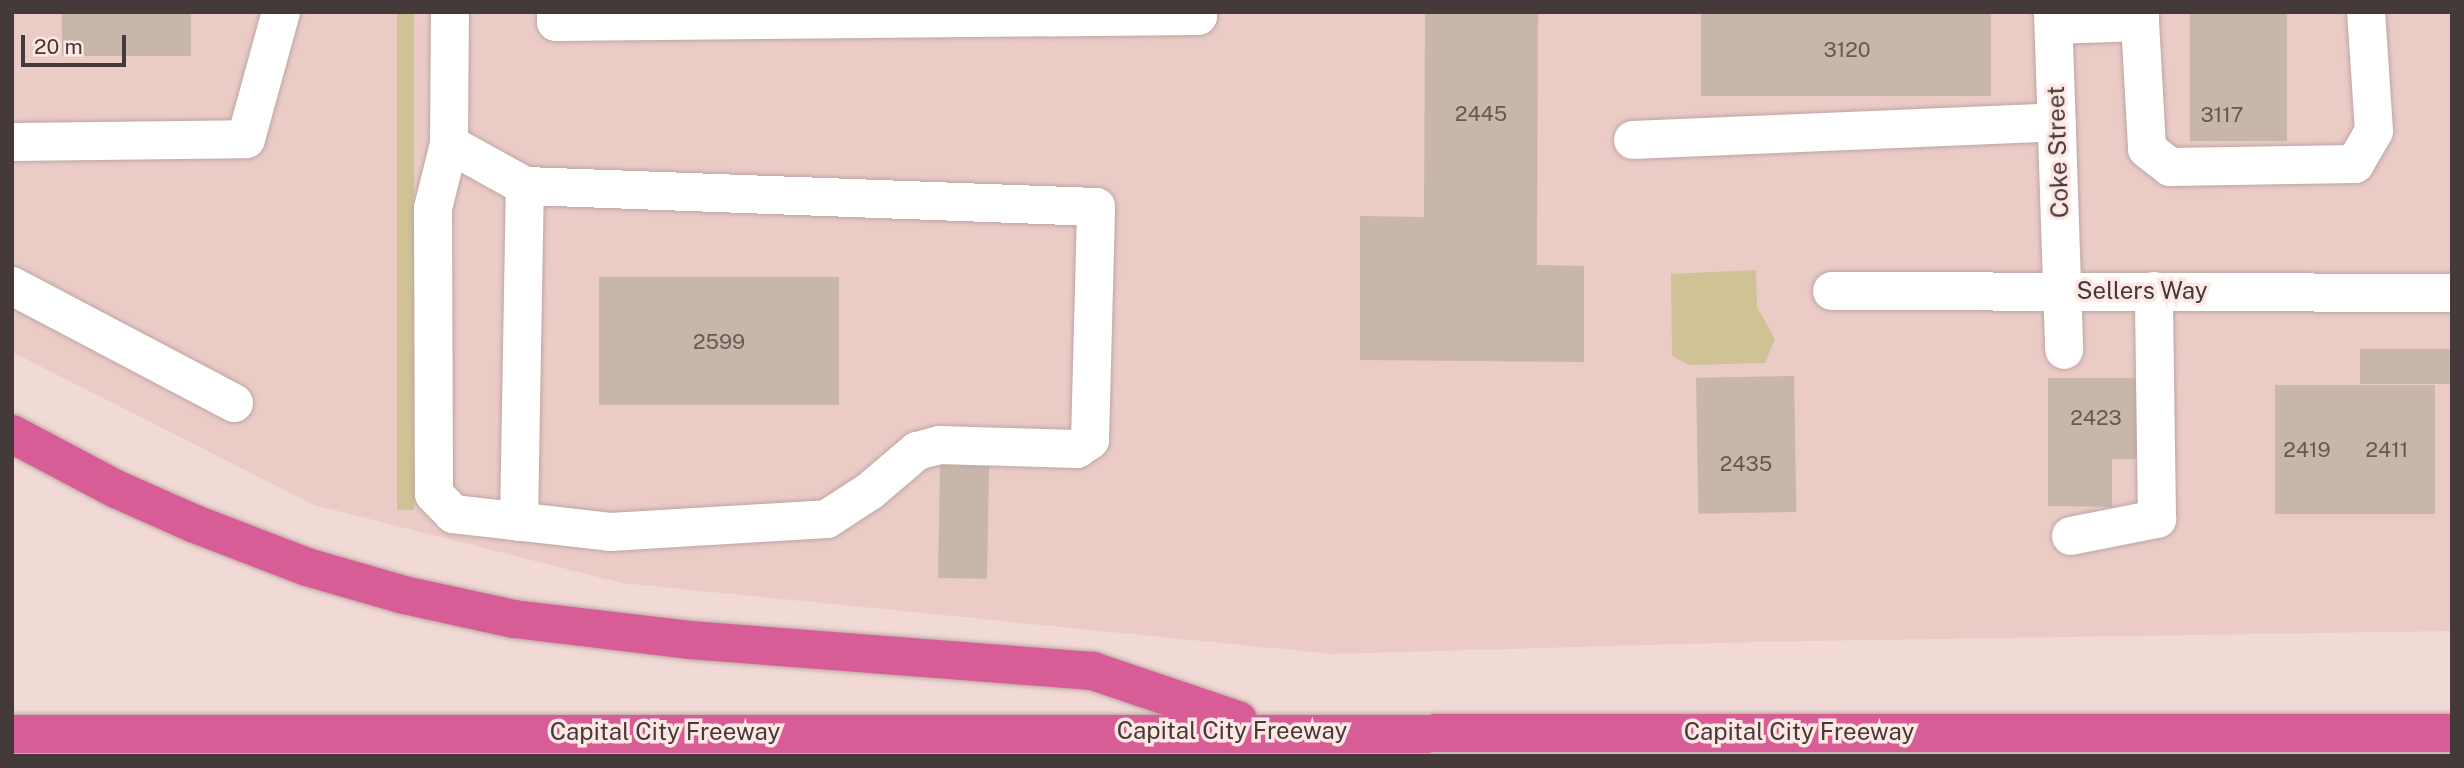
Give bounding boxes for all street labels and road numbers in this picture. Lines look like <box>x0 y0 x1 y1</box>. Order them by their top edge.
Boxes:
street label: Coke Street <box>2041 85 2075 219</box>
street label: Sellers Way <box>2076 277 2208 305</box>
street label: Capital City Freeway <box>1117 717 1347 745</box>
street label: Capital City Freeway <box>550 718 780 746</box>
street label: Capital City Freeway <box>1684 718 1914 746</box>

